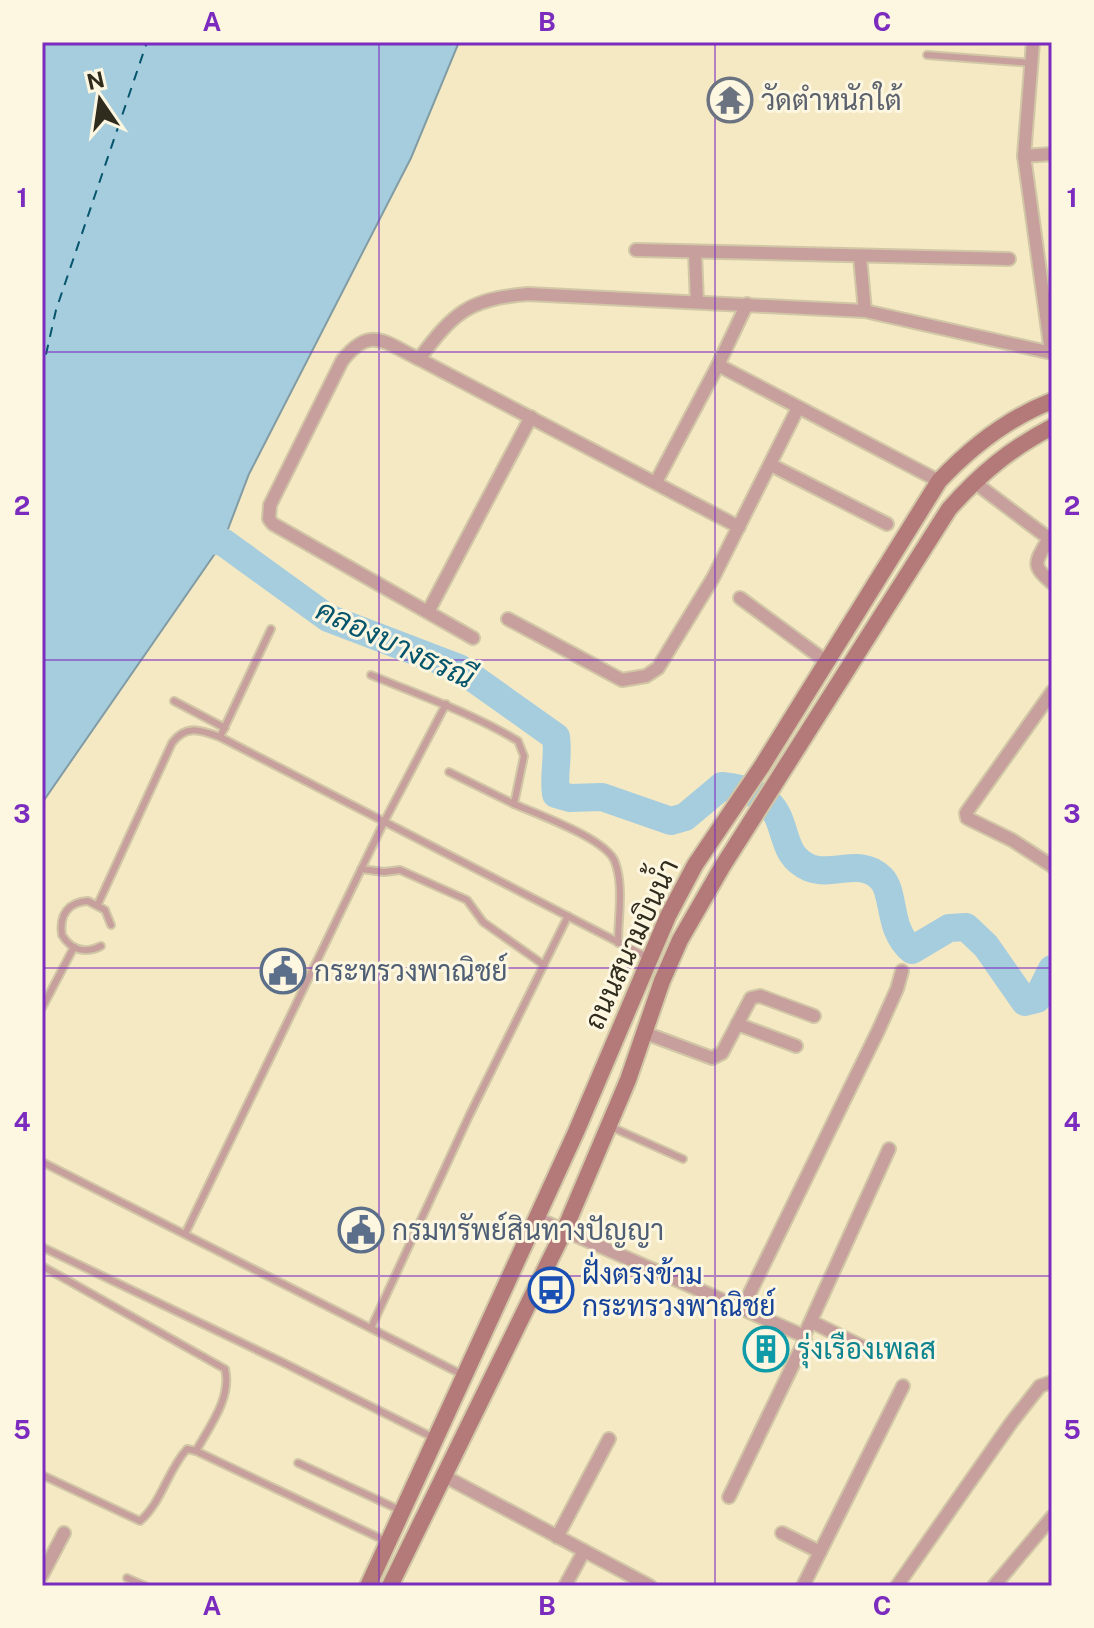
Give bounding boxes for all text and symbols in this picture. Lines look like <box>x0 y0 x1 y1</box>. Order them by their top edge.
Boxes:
text: A <box>203 6 222 37</box>
text: B <box>538 6 556 37</box>
text: C <box>873 6 891 37</box>
north arrow <box>60 60 140 140</box>
text: N <box>84 66 107 95</box>
temple icon: วัดตำหนักใต้ <box>706 76 754 124</box>
place label: วัดตำหนักใต้ <box>761 81 903 116</box>
text: 1 <box>16 182 28 213</box>
text: 1 <box>1066 182 1078 213</box>
text: 2 <box>14 490 30 521</box>
text: 2 <box>1064 490 1080 521</box>
water label: คลองบางธรณี <box>311 591 482 696</box>
text: 3 <box>13 798 31 829</box>
text: 3 <box>1063 798 1081 829</box>
street label: ถนนสนามบินน้ำ <box>570 850 684 1034</box>
public building icon: กระทรวงพาณิชย์ <box>259 947 307 995</box>
place label: กระทรวงพาณิชย์ <box>314 952 508 987</box>
text: 4 <box>13 1106 31 1137</box>
text: 4 <box>1063 1106 1081 1137</box>
public building icon: กรมทรัพย์สินทางปัญญา <box>337 1206 385 1254</box>
place label: กรมทรัพย์สินทางปัญญา <box>392 1211 664 1248</box>
place label: ฝั่งตรงข้าม กระทรวงพาณิชย์ <box>582 1251 776 1322</box>
bus stop icon: ฝั่งตรงข้าม กระทรวงพาณิชย์ <box>527 1266 575 1314</box>
building icon: รุ่งเรืองเพลส <box>742 1325 790 1373</box>
place label: รุ่งเรืองเพลส <box>797 1331 936 1369</box>
text: 5 <box>13 1414 31 1445</box>
text: 5 <box>1063 1414 1081 1445</box>
text: A <box>203 1590 222 1621</box>
text: B <box>538 1590 556 1621</box>
text: C <box>873 1590 891 1621</box>

